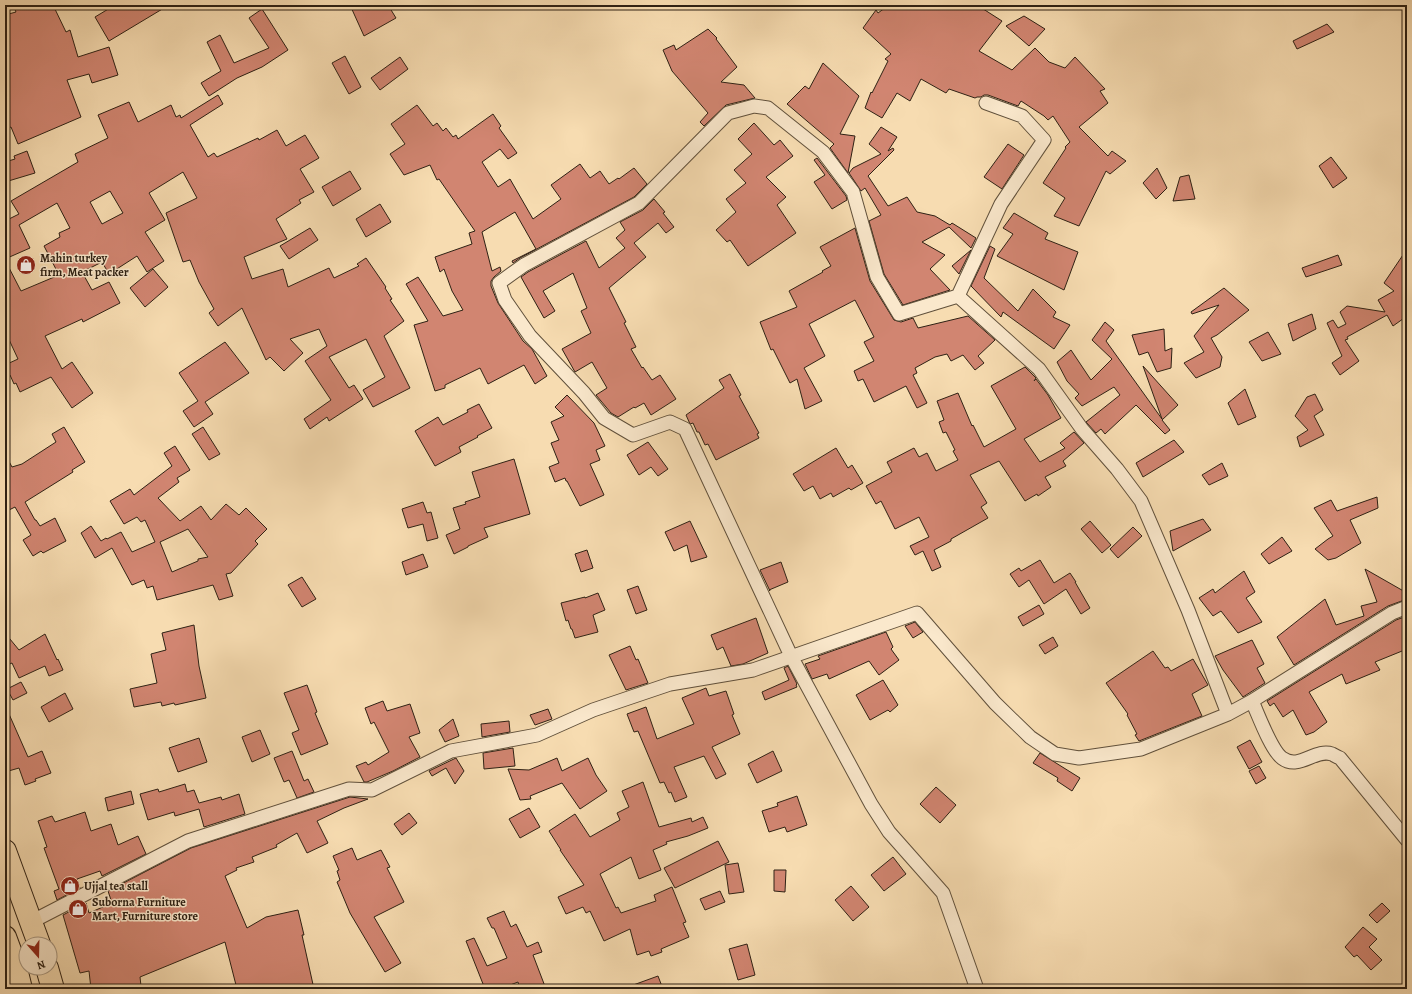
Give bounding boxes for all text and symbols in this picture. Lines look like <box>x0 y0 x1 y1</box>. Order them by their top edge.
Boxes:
place label: Mahin turkey firm, Meat packer <box>40 250 129 280</box>
shop icon: Mahin turkey firm, Meat packer <box>15 254 37 276</box>
shop icon: Ujjal tea stall <box>59 875 81 897</box>
place label: Ujjal tea stall <box>84 878 149 894</box>
place label: Suborna Furniture Mart, Furniture store <box>92 894 199 924</box>
shop icon: Suborna Furniture Mart, Furniture store <box>67 898 89 920</box>
north arrow <box>18 936 58 976</box>
text: N <box>35 957 48 973</box>

